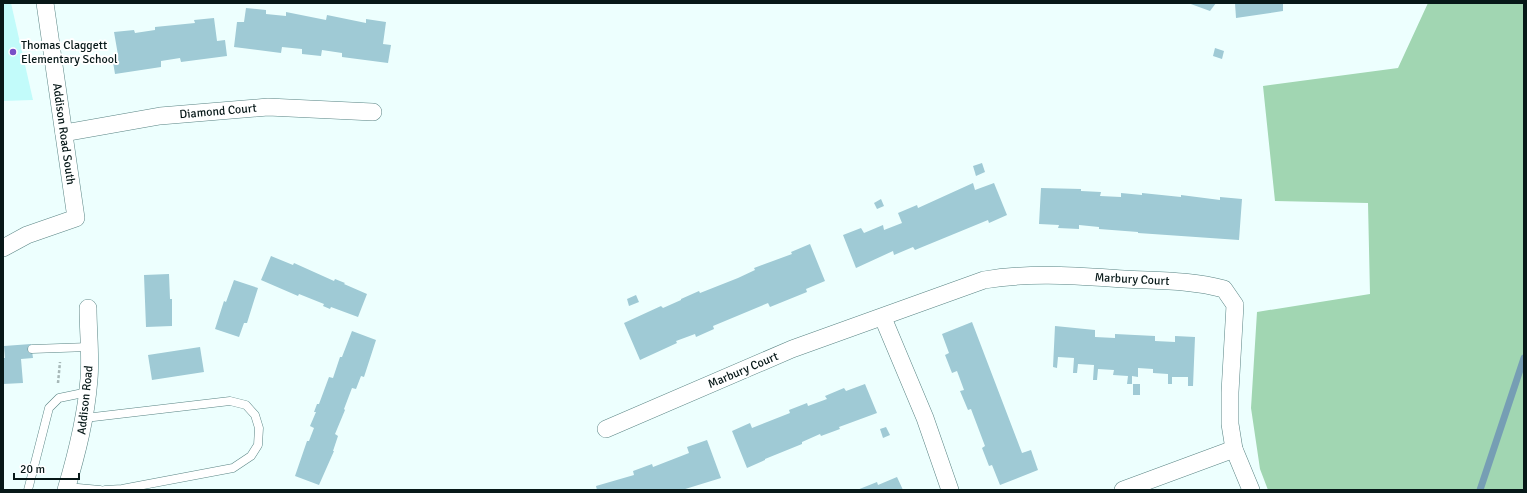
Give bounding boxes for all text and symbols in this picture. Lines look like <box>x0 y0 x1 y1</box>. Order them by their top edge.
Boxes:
place label: Thomas Claggett Elementary School <box>21 38 118 67</box>
marker: Thomas Claggett Elementary School <box>8 47 18 57</box>
street label: Addison Road South <box>49 82 78 186</box>
street label: Diamond Court <box>179 101 257 122</box>
street label: Marbury Court <box>1094 270 1170 289</box>
street label: Marbury Court <box>706 349 781 392</box>
street label: Addison Road <box>74 365 97 435</box>
scale bar <box>14 455 79 481</box>
text: 20 m <box>20 462 45 477</box>

